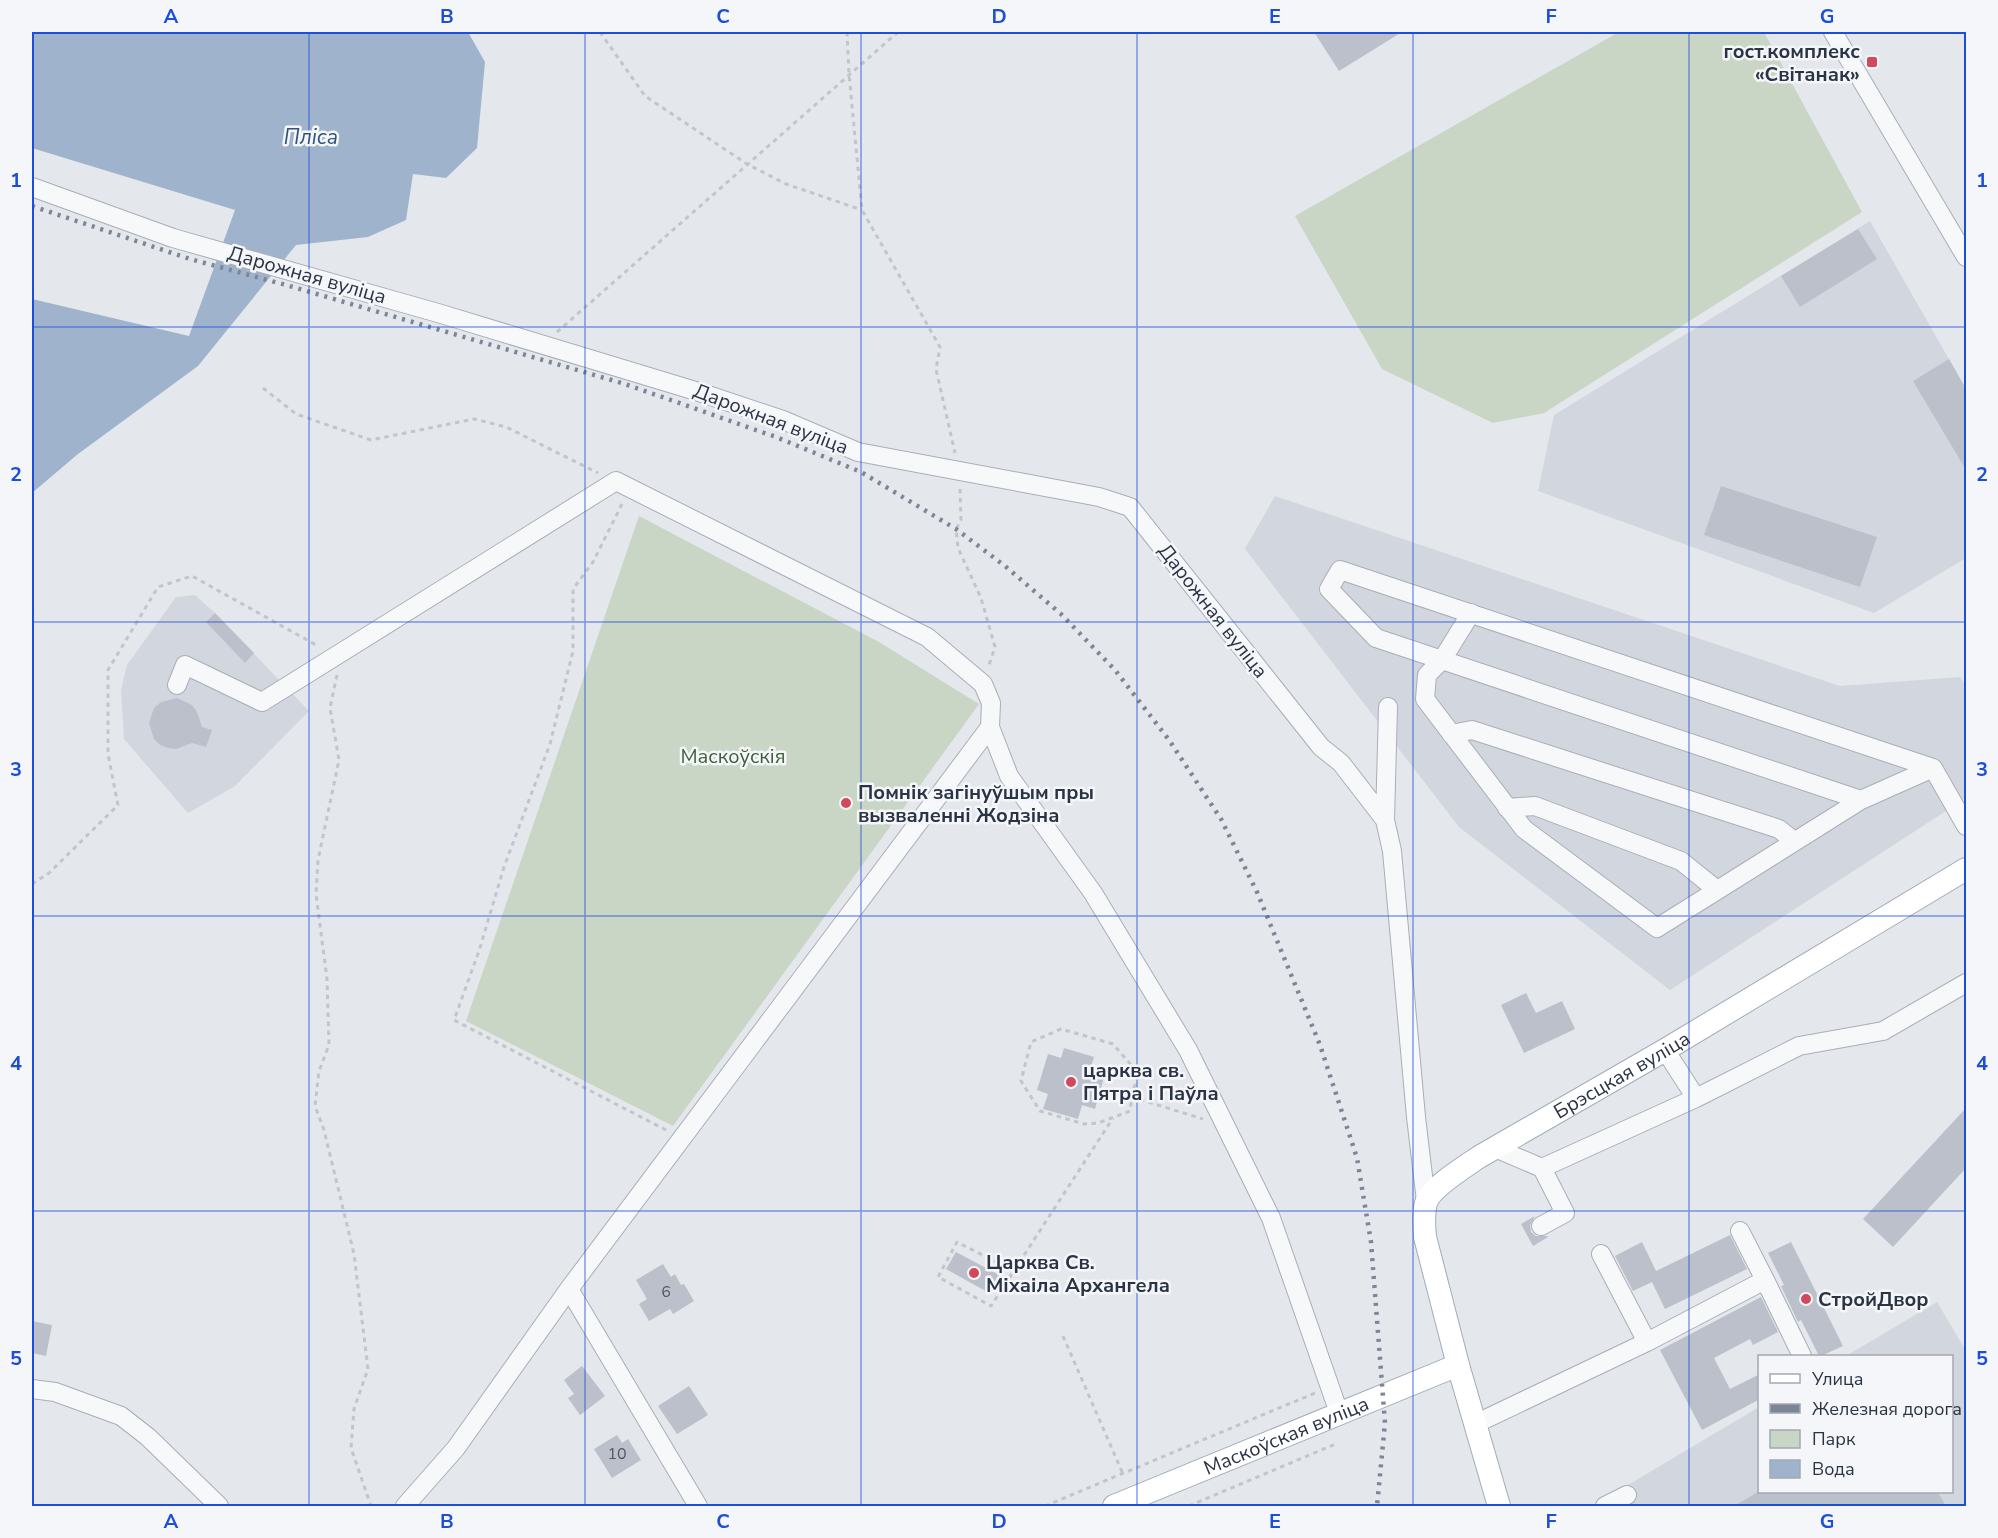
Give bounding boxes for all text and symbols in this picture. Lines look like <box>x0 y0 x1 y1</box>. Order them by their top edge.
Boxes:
text: A <box>164 3 179 30</box>
text: B <box>440 3 454 30</box>
text: C <box>716 3 730 30</box>
text: D <box>991 3 1007 30</box>
text: E <box>1269 3 1281 30</box>
text: F <box>1545 3 1557 30</box>
text: G <box>1820 3 1834 30</box>
place label: гост.комплекс «Світанак» <box>1724 38 1860 88</box>
marker: гост.комплекс «Світанак» <box>1865 55 1879 69</box>
water label: Пліса <box>284 123 338 151</box>
text: 1 <box>10 167 22 194</box>
text: 1 <box>1976 167 1988 194</box>
street label: Дарожная вуліца <box>225 239 389 311</box>
street label: Дарожная вуліца <box>690 377 852 461</box>
text: 2 <box>10 461 22 488</box>
text: 2 <box>1976 461 1988 488</box>
street label: Дарожная вуліца <box>1152 538 1274 684</box>
park label: Маскоўскія <box>680 743 786 770</box>
text: 3 <box>10 756 22 783</box>
text: 3 <box>1976 756 1988 783</box>
place label: Помнік загінуўшым пры вызваленні Жодзіна <box>858 779 1094 829</box>
marker: Помнік загінуўшым пры вызваленні Жодзіна <box>839 796 853 810</box>
street label: Брэсцкая вуліца <box>1549 1025 1695 1125</box>
text: 4 <box>10 1050 22 1077</box>
text: 4 <box>1976 1050 1988 1077</box>
place label: царква св. Пятра і Паўла <box>1083 1057 1219 1107</box>
marker: царква св. Пятра і Паўла <box>1064 1075 1078 1089</box>
place label: Царква Св. Міхаіла Архангела <box>986 1249 1170 1299</box>
marker: Царква Св. Міхаіла Архангела <box>967 1266 981 1280</box>
house number: 6 <box>661 1281 671 1303</box>
place label: СтройДвор <box>1818 1286 1929 1313</box>
marker: СтройДвор <box>1799 1292 1813 1306</box>
text: 5 <box>10 1345 22 1372</box>
text: 5 <box>1976 1345 1988 1372</box>
legend <box>1758 1355 1953 1493</box>
text: Улица <box>1811 1367 1863 1391</box>
street label: Маскоўская вуліца <box>1200 1390 1373 1481</box>
text: Железная дорога <box>1812 1397 1962 1421</box>
text: Парк <box>1812 1427 1856 1451</box>
house number: 10 <box>607 1443 627 1465</box>
text: Вода <box>1812 1457 1855 1481</box>
text: A <box>164 1508 179 1535</box>
text: B <box>440 1508 454 1535</box>
text: C <box>716 1508 730 1535</box>
text: D <box>991 1508 1007 1535</box>
text: E <box>1269 1508 1281 1535</box>
text: F <box>1545 1508 1557 1535</box>
text: G <box>1820 1508 1834 1535</box>

